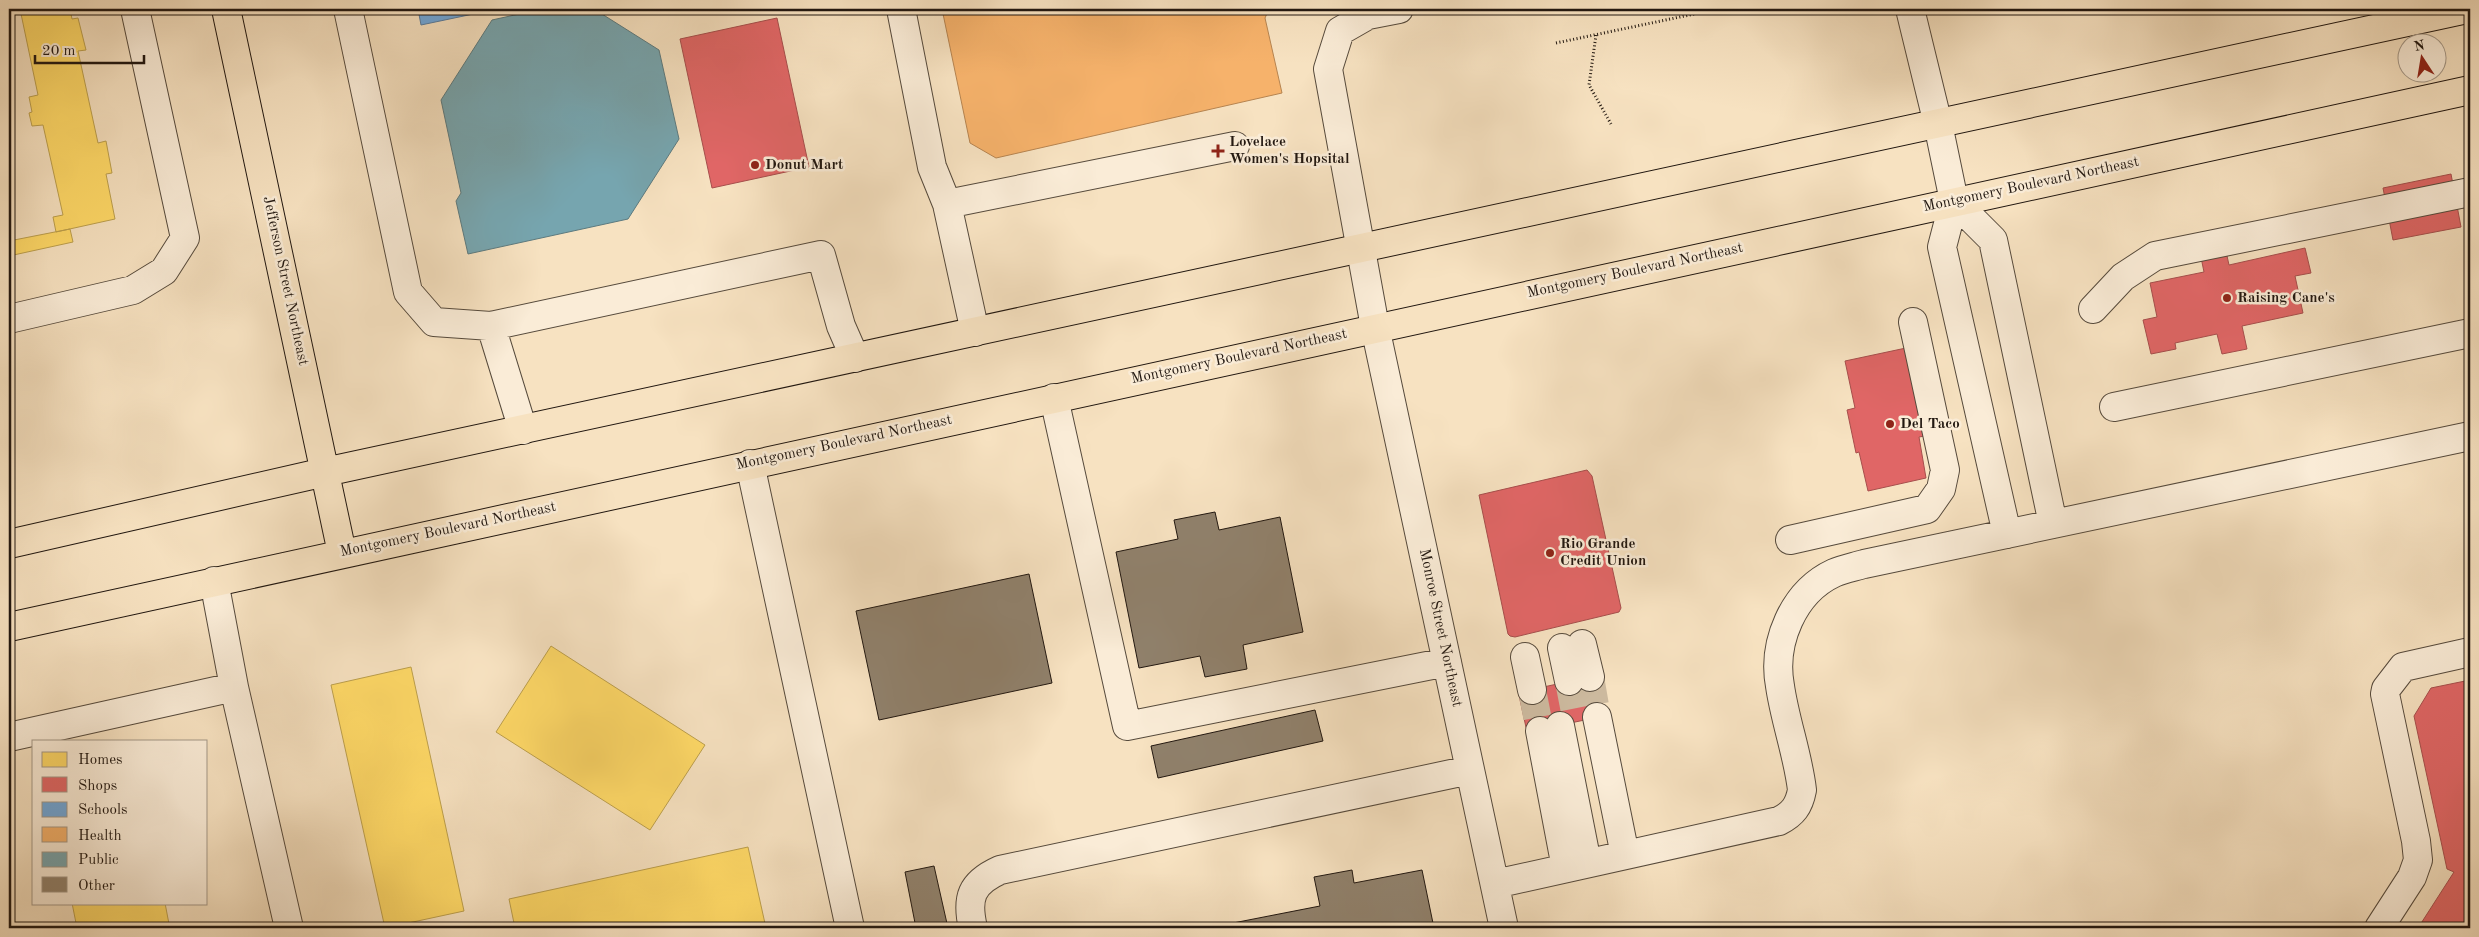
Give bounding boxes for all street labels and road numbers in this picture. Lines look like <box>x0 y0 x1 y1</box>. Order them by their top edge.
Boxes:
street label: Montgomery Boulevard Northeast <box>1922 155 2140 215</box>
street label: Jefferson Street Northeast <box>260 195 310 367</box>
street label: Montgomery Boulevard Northeast <box>1526 241 1744 301</box>
street label: Montgomery Boulevard Northeast <box>1130 327 1348 387</box>
street label: Montgomery Boulevard Northeast <box>735 413 953 473</box>
street label: Montgomery Boulevard Northeast <box>339 500 557 560</box>
street label: Monroe Street Northeast <box>1416 548 1464 708</box>

